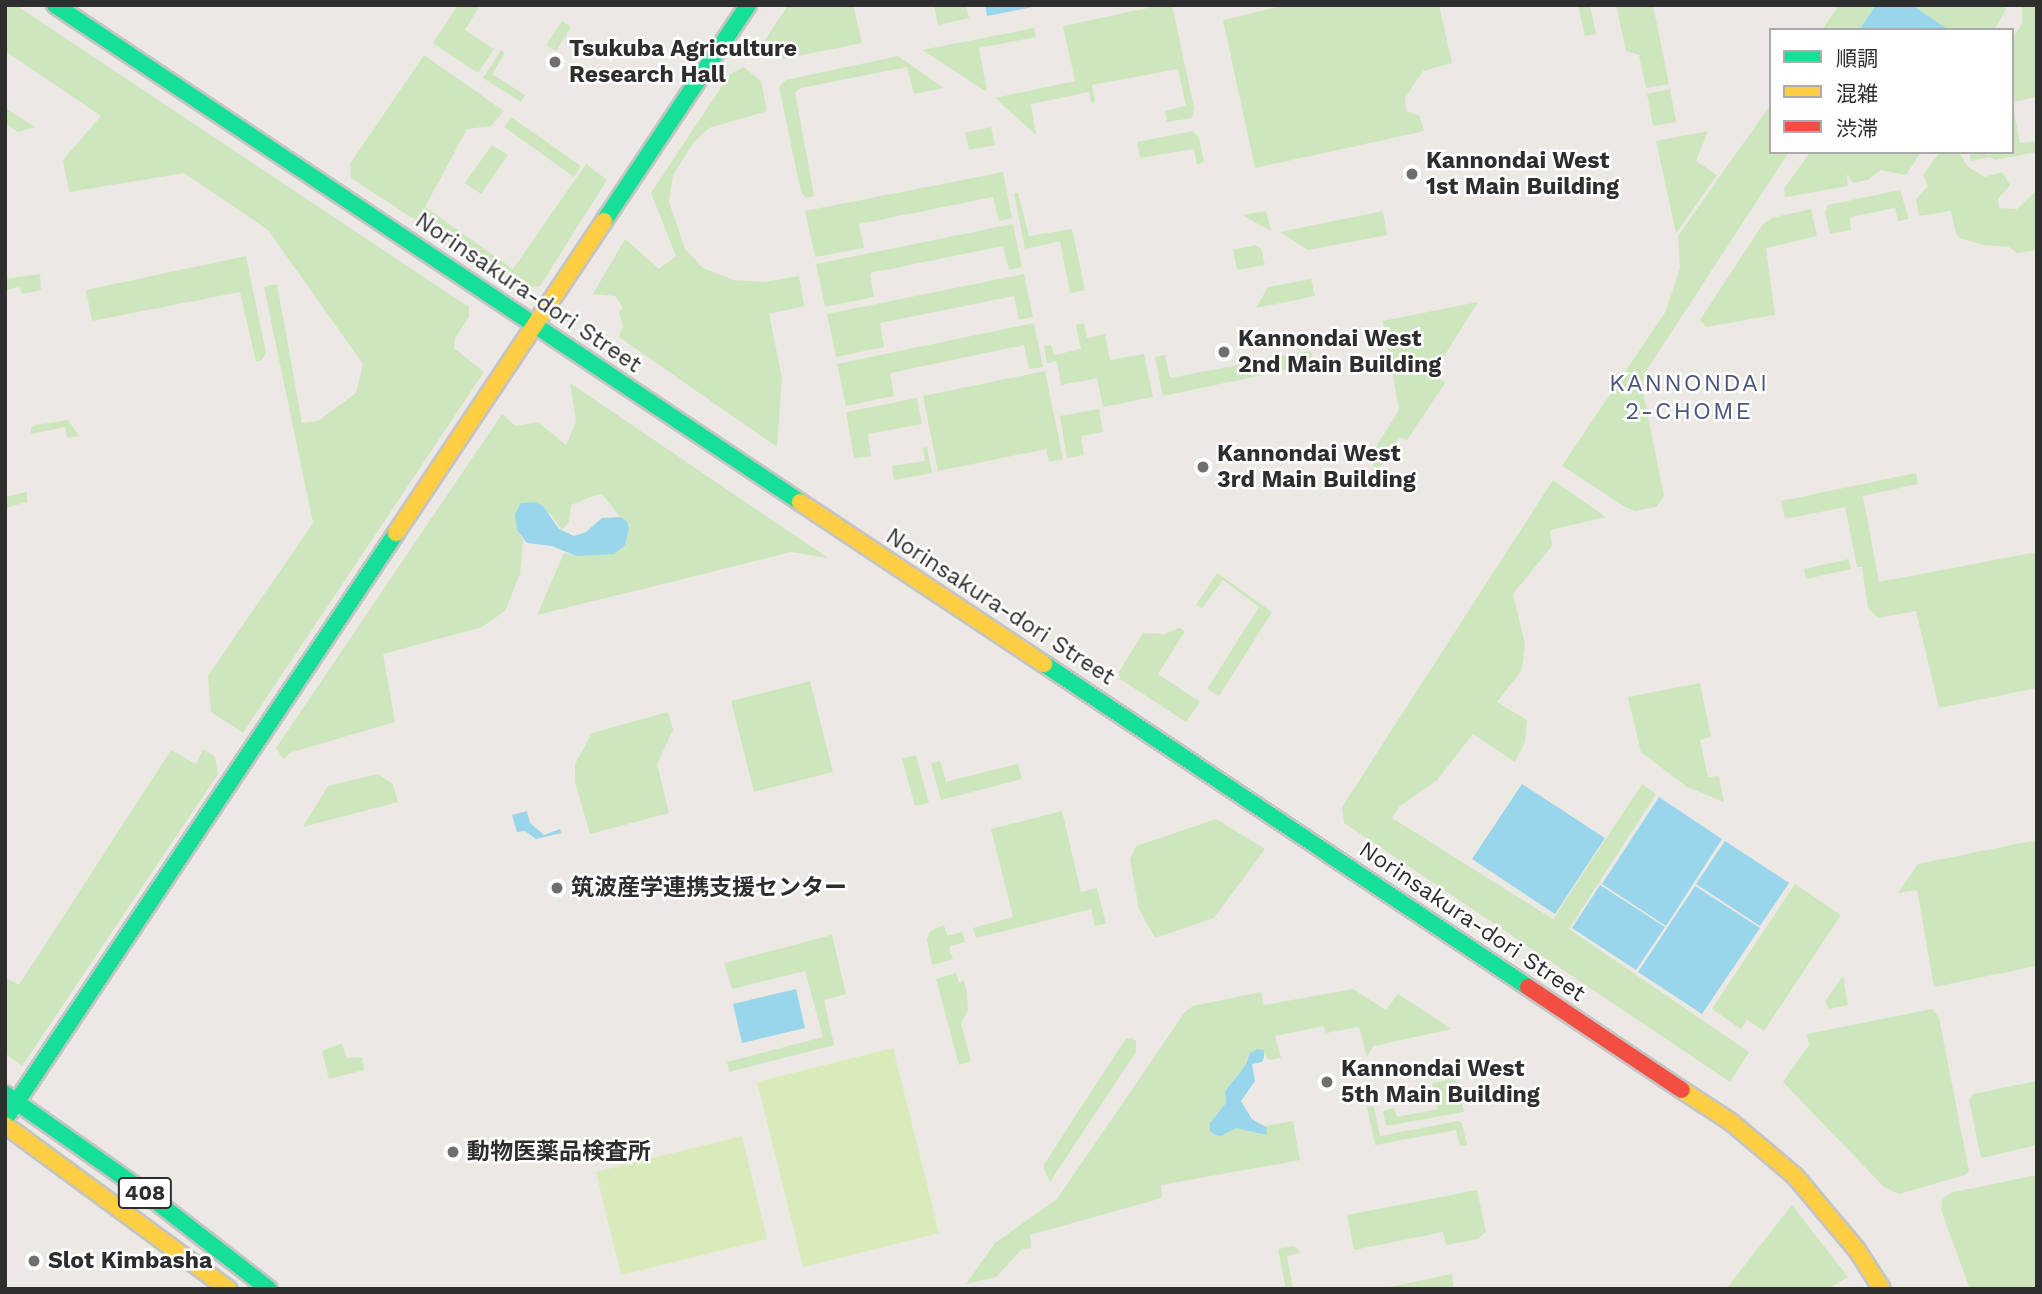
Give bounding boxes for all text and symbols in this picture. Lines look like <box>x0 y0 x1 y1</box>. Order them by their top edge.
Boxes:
legend <box>1769 28 2014 154</box>
place label: Tsukuba Agriculture Research Hall <box>569 35 798 89</box>
text: 順調 <box>1836 46 1878 71</box>
marker: Tsukuba Agriculture Research Hall <box>547 54 563 70</box>
text: 混雑 <box>1836 81 1878 106</box>
text: 渋滞 <box>1836 116 1878 141</box>
place label: Kannondai West 1st Main Building <box>1426 147 1619 201</box>
marker: Kannondai West 1st Main Building <box>1404 166 1420 182</box>
street label: Norinsakura-dori Street <box>410 207 646 379</box>
place label: Kannondai West 2nd Main Building <box>1238 325 1441 379</box>
marker: Kannondai West 2nd Main Building <box>1216 344 1232 360</box>
district label: KANNONDAI 2-CHOME <box>1610 370 1768 426</box>
place label: Kannondai West 3rd Main Building <box>1217 440 1416 494</box>
marker: Kannondai West 3rd Main Building <box>1195 459 1211 475</box>
street label: Norinsakura-dori Street <box>881 523 1119 691</box>
street label: Norinsakura-dori Street <box>1354 836 1590 1008</box>
place label: 筑波産学連携支援センター <box>571 874 847 902</box>
marker: 筑波産学連携支援センター <box>549 880 565 896</box>
place label: Kannondai West 5th Main Building <box>1341 1055 1540 1109</box>
marker: Kannondai West 5th Main Building <box>1319 1074 1335 1090</box>
place label: 動物医薬品検査所 <box>467 1138 651 1166</box>
marker: 動物医薬品検査所 <box>445 1144 461 1160</box>
road number: 408 <box>117 1176 173 1210</box>
place label: Slot Kimbasha <box>48 1247 212 1275</box>
marker: Slot Kimbasha <box>26 1253 42 1269</box>

